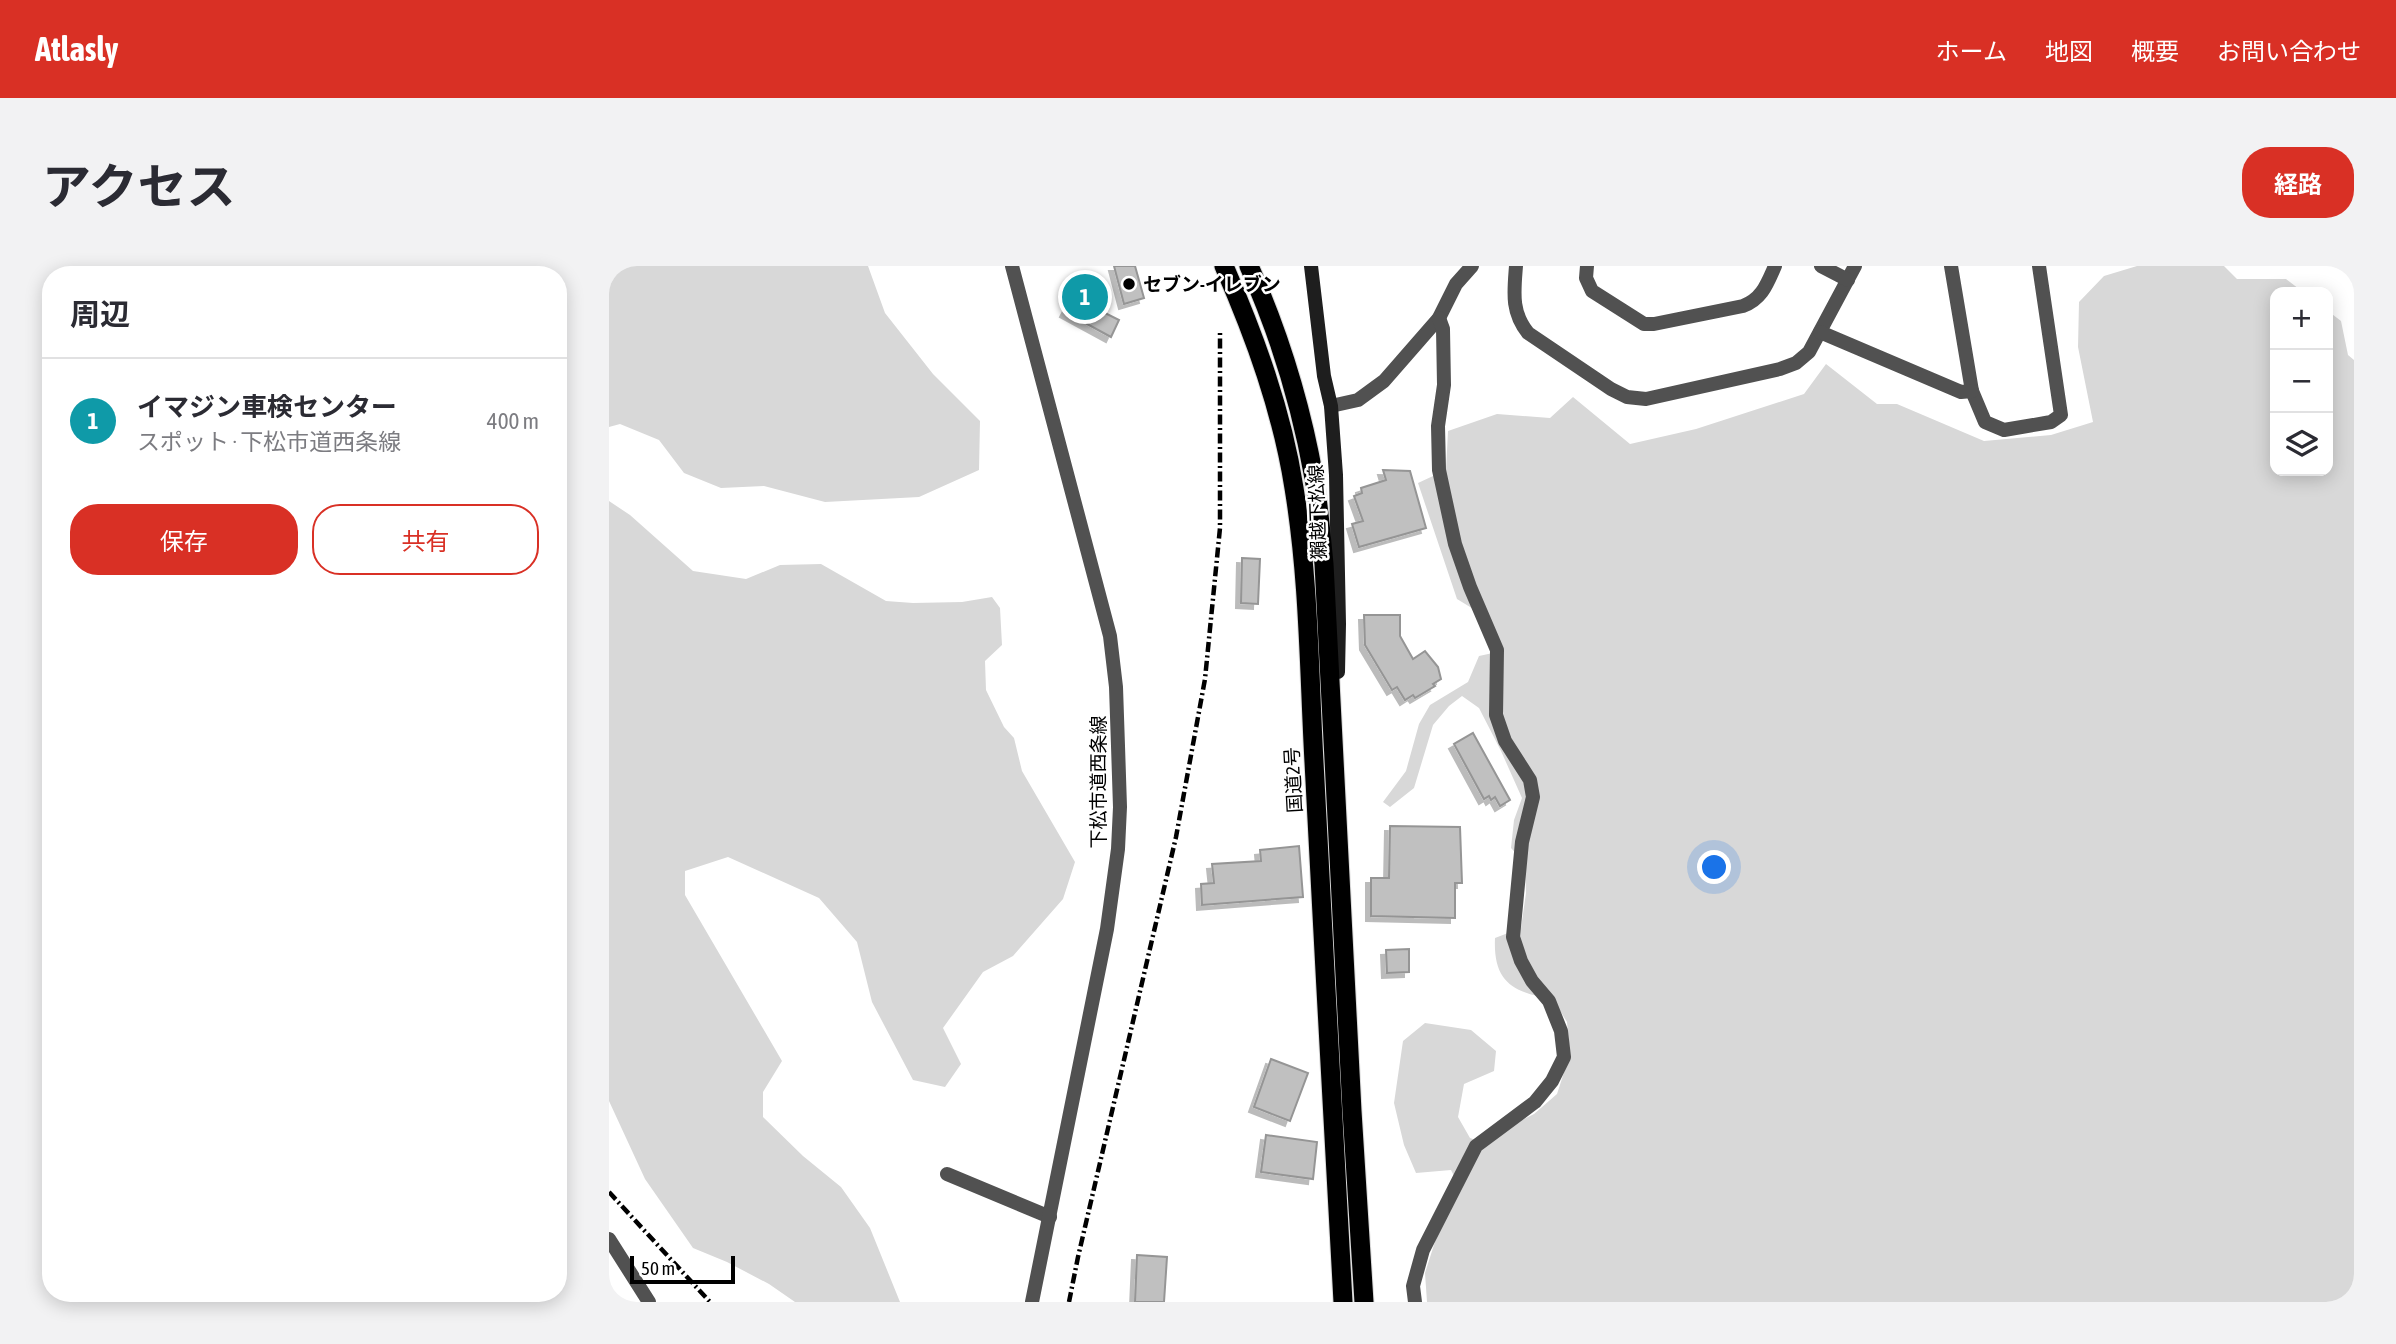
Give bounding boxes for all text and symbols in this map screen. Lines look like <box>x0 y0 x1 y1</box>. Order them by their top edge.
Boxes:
text: Atlasly <box>35 30 118 68</box>
text: ホーム <box>1936 38 2007 65</box>
text: 地図 <box>2045 38 2093 65</box>
text: 概要 <box>2131 38 2179 65</box>
text: お問い合わせ <box>2217 38 2361 65</box>
button: 経路 <box>2242 147 2354 218</box>
text: アクセス <box>42 158 236 214</box>
pin: 1 <box>1062 271 1108 323</box>
place label: セブン-イレブン <box>1143 273 1281 295</box>
marker: セブン-イレブン <box>1121 276 1137 292</box>
map controls <box>2270 287 2333 476</box>
button: + <box>2270 287 2333 350</box>
text: 周辺 <box>70 297 130 331</box>
button: − <box>2270 350 2333 413</box>
text: イマジン車検センター <box>137 392 397 422</box>
text: 1 <box>88 408 98 434</box>
text: 400 m <box>487 408 539 434</box>
button: layers <box>2270 413 2333 476</box>
text: スポット · 下松市道西条線 <box>137 429 401 455</box>
street label: 獺越下松線 <box>1304 464 1330 560</box>
button: 保存 <box>70 504 298 575</box>
button: 共有 <box>312 504 539 575</box>
street label: 下松市道西条線 <box>1087 715 1109 849</box>
street label: 国道2号 <box>1280 747 1306 813</box>
your location <box>1697 850 1731 884</box>
scale bar <box>630 1253 735 1285</box>
text: 50 m <box>641 1257 675 1279</box>

